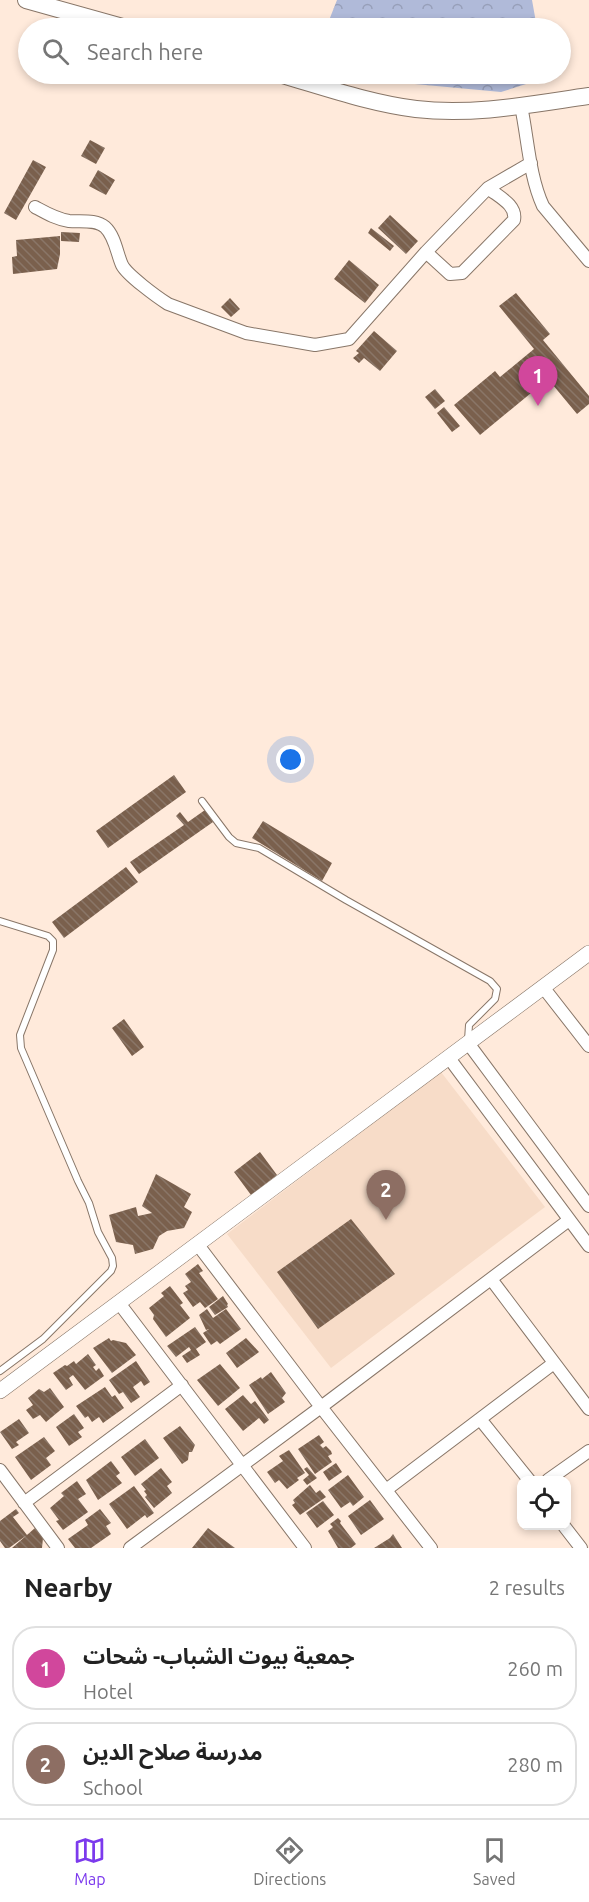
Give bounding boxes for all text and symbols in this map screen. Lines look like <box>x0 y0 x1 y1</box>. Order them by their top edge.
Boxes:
search box <box>18 18 571 84</box>
icon: search <box>39 35 72 68</box>
text: Search here <box>87 39 203 64</box>
pin: 1 <box>518 356 558 406</box>
your location <box>276 745 305 774</box>
pin: 2 <box>366 1170 406 1220</box>
map controls <box>517 1476 571 1530</box>
button: locate <box>517 1476 571 1530</box>
text: Nearby <box>24 1573 112 1602</box>
text: 2 results <box>489 1576 565 1599</box>
text: جمعية بيوت الشباب- شحات <box>83 1643 355 1668</box>
text: 1 <box>40 1657 51 1680</box>
text: 260 m <box>507 1657 563 1680</box>
text: Hotel <box>83 1680 133 1703</box>
text: مدرسة صلاح الدين <box>83 1739 263 1764</box>
text: 2 <box>40 1753 51 1776</box>
text: 280 m <box>507 1753 563 1776</box>
text: School <box>83 1776 143 1799</box>
tab: Map <box>73 1834 106 1888</box>
tab: Directions <box>253 1834 326 1888</box>
tab: Saved <box>473 1834 516 1888</box>

